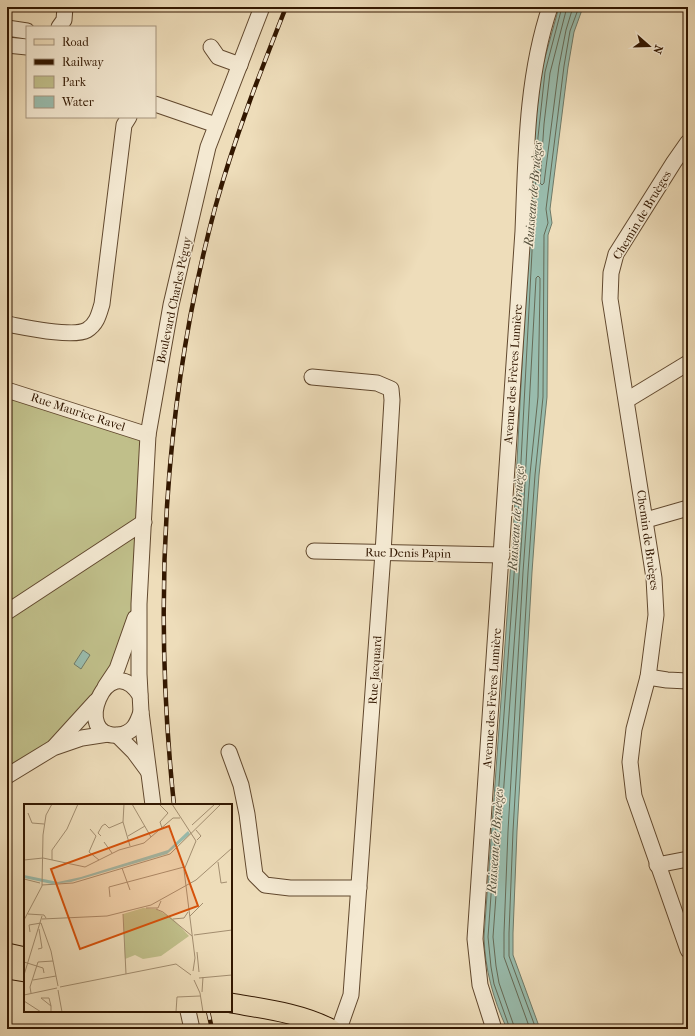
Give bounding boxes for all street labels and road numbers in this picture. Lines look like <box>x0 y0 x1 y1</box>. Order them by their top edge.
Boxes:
street label: Chemin de Bruèges <box>610 168 674 262</box>
street label: Boulevard Charles Péguy <box>154 235 194 365</box>
street label: Avenue des Frères Lumière <box>501 303 525 446</box>
street label: Rue Maurice Ravel <box>29 390 128 434</box>
street label: Chemin de Bruèges <box>634 489 662 592</box>
street label: Rue Denis Papin <box>365 545 451 561</box>
street label: Avenue des Frères Lumière <box>480 627 504 770</box>
street label: Rue Jacquard <box>366 635 384 705</box>

